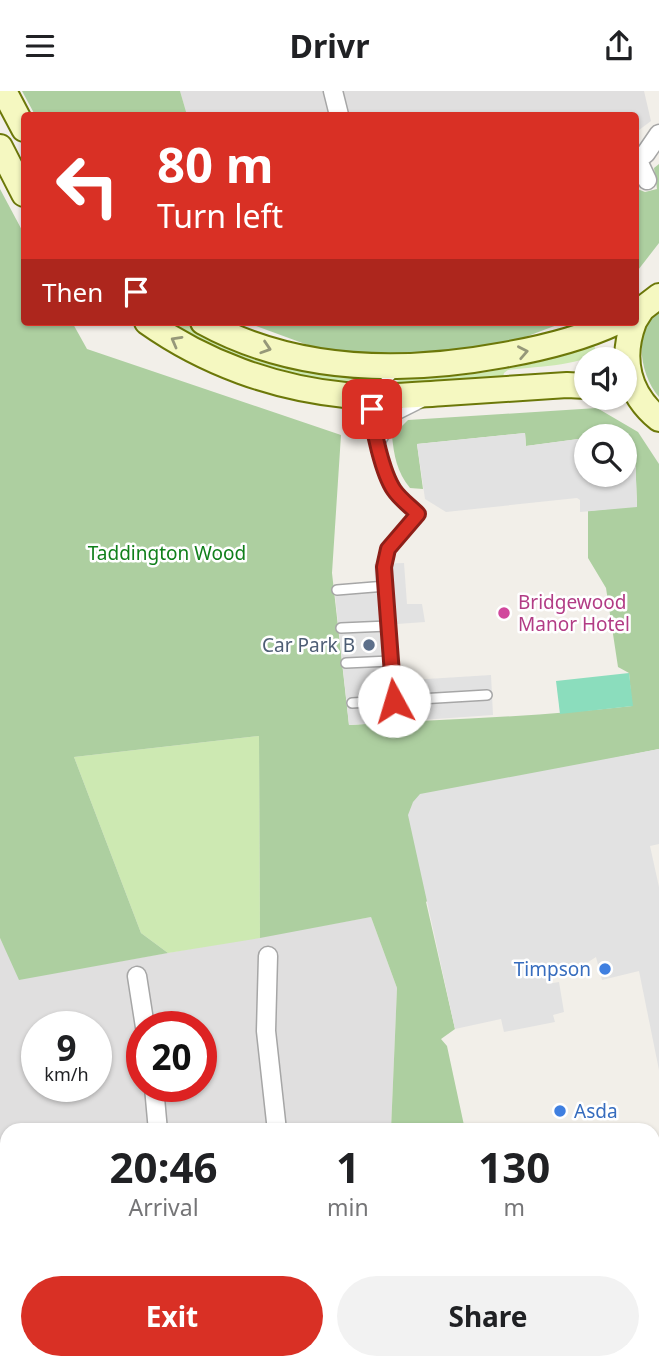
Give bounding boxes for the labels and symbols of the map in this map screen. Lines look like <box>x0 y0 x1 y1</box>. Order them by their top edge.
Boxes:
one-way arrow <box>170 335 183 349</box>
one-way arrow <box>259 340 271 354</box>
one-way arrow <box>517 345 529 360</box>
pin <box>342 379 402 439</box>
park label: Taddington Wood <box>88 540 246 566</box>
place label: Bridgewood Manor Hotel <box>518 589 630 637</box>
marker: Bridgewood Manor Hotel <box>496 605 512 621</box>
place label: Car Park B <box>262 632 355 658</box>
marker: Car Park B <box>361 637 377 653</box>
position arrow <box>357 664 431 738</box>
place label: Timpson <box>514 956 591 982</box>
marker: Timpson <box>597 961 613 977</box>
speed limit sign: 20 <box>126 1011 217 1102</box>
place label: Asda <box>574 1098 618 1124</box>
marker: Asda <box>552 1103 568 1119</box>

